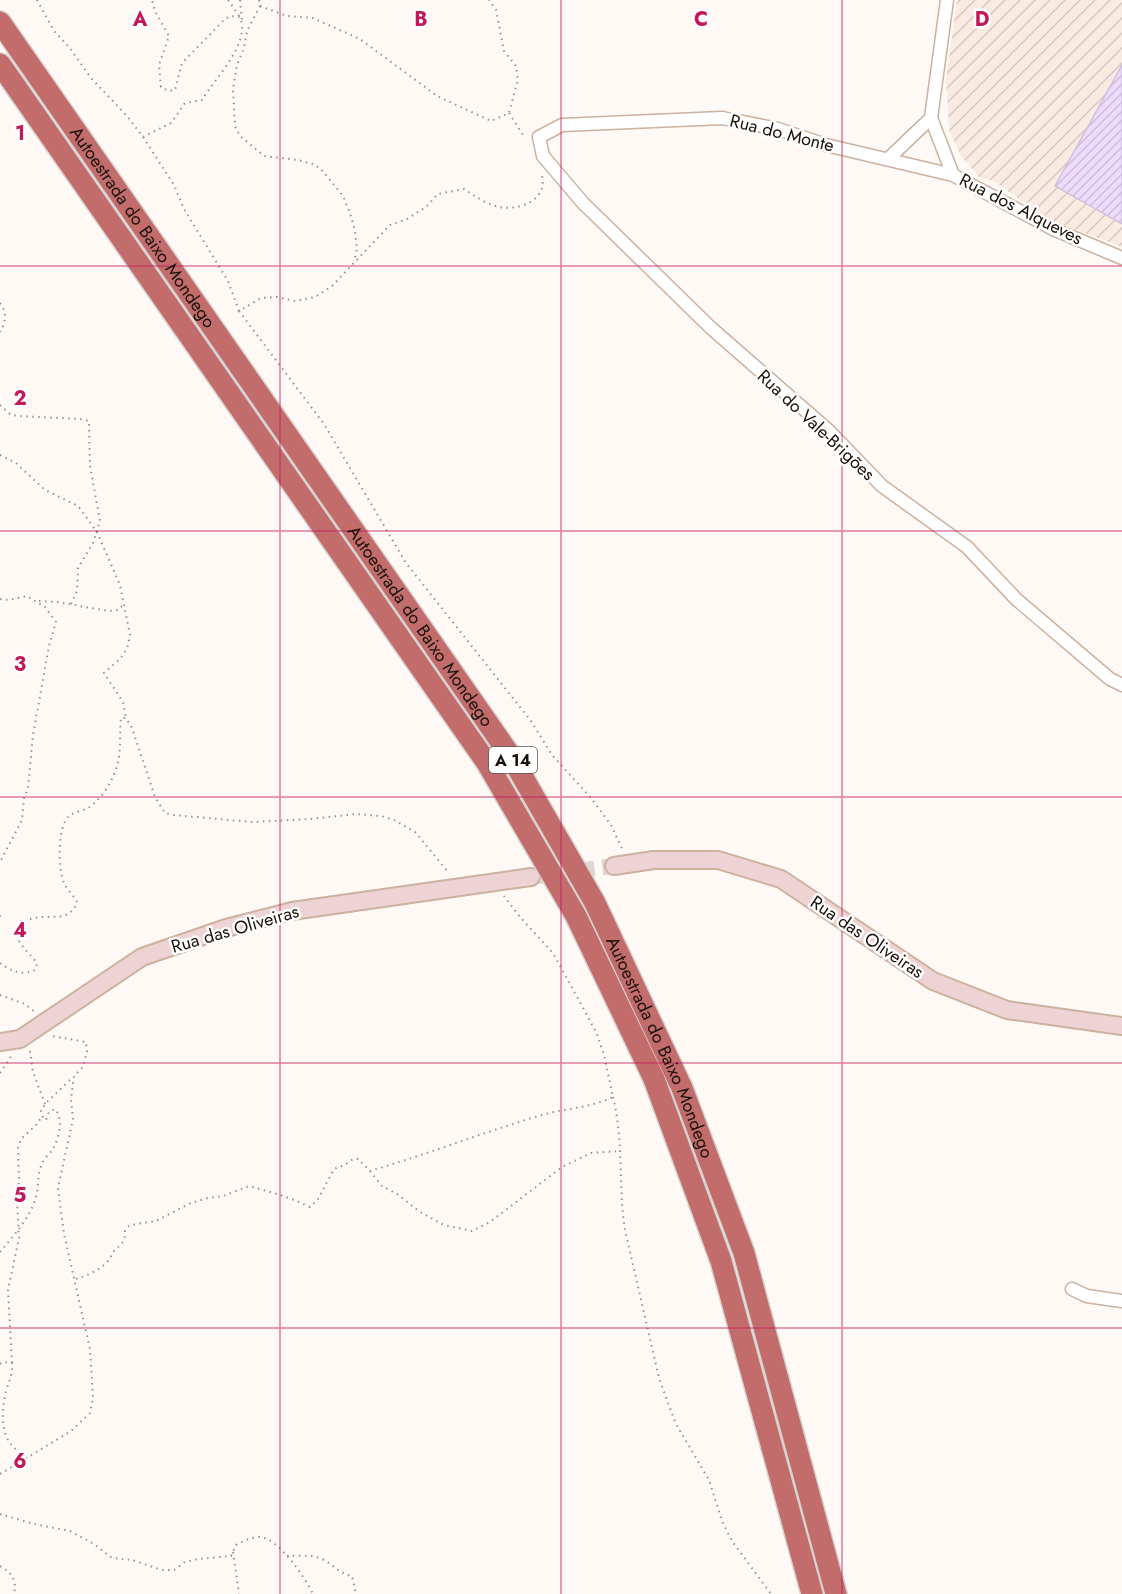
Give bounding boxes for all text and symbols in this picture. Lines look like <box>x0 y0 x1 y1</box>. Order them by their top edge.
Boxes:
text: A <box>132 5 148 34</box>
text: B <box>414 5 428 34</box>
text: C <box>694 5 708 34</box>
text: D <box>975 5 989 34</box>
street label: Rua do Monte <box>727 108 837 158</box>
text: 1 <box>15 119 25 148</box>
street label: Autoestrada do Baixo Mondego <box>64 121 222 333</box>
street label: Rua dos Alqueves <box>955 167 1087 251</box>
street label: Rua do Vale-Brigões <box>751 363 881 487</box>
text: 2 <box>13 384 27 413</box>
street label: Autoestrada do Baixo Mondego <box>341 520 500 732</box>
text: 3 <box>14 650 26 679</box>
road number: A 14 <box>489 747 537 773</box>
street label: Rua das Oliveiras <box>805 889 929 985</box>
street label: Rua das Oliveiras <box>168 898 302 960</box>
text: 4 <box>13 916 27 945</box>
street label: Autoestrada do Baixo Mondego <box>600 932 720 1162</box>
text: 5 <box>14 1181 27 1210</box>
text: 6 <box>13 1447 27 1476</box>

